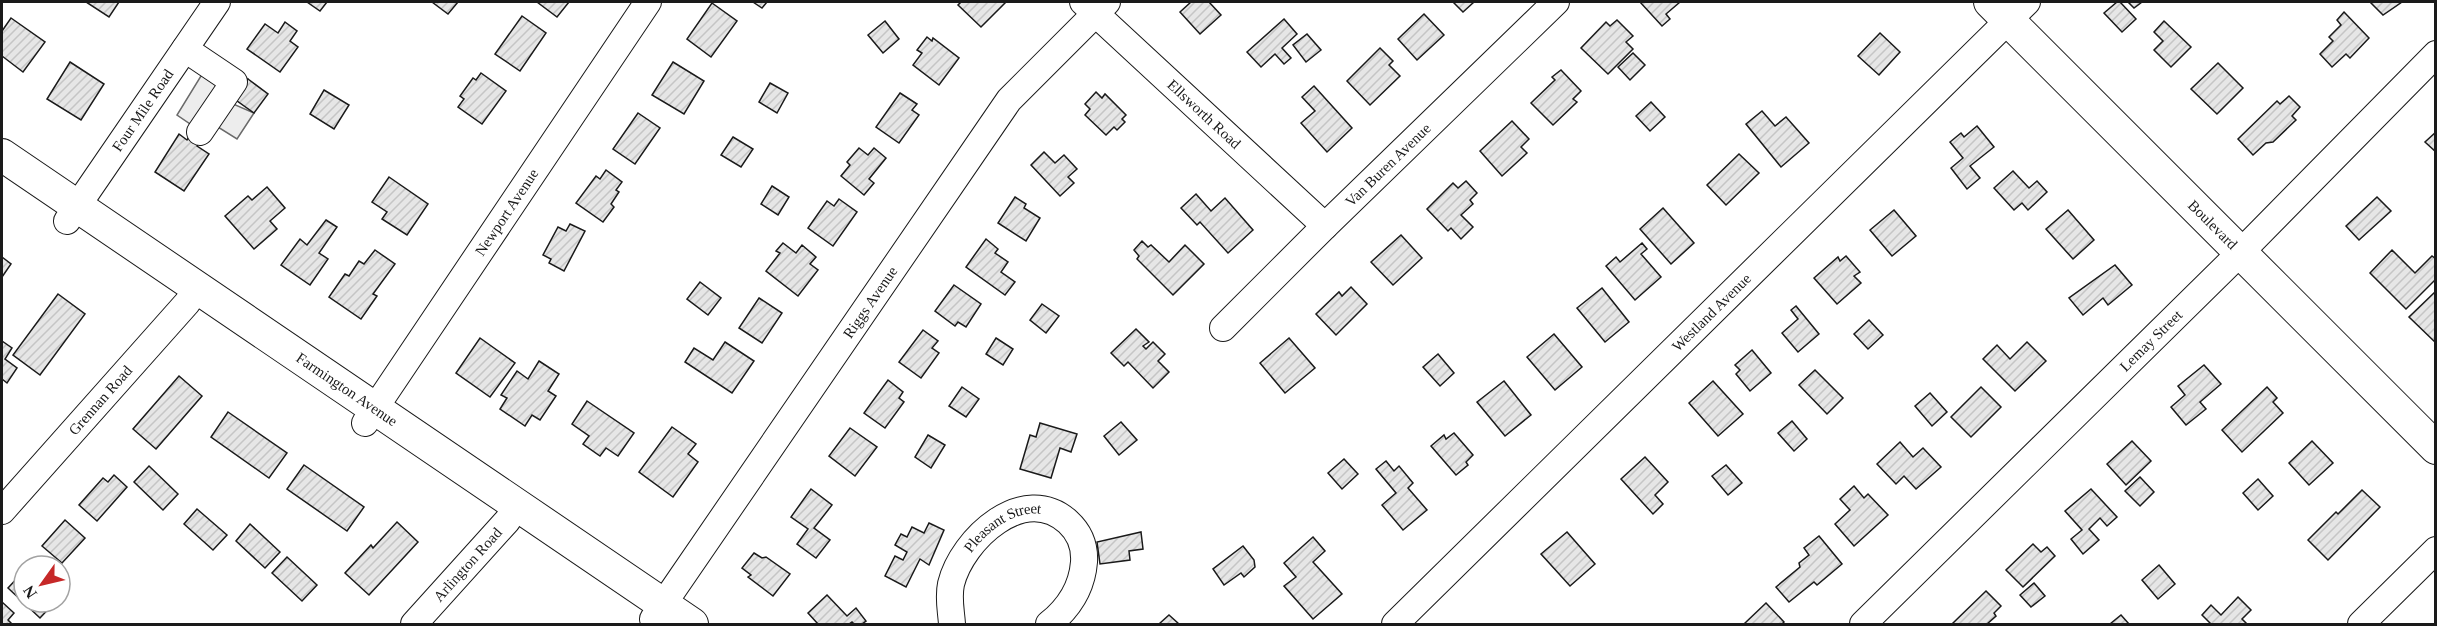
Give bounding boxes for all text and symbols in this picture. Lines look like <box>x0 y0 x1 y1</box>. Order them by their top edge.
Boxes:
street label: Four Mile Road <box>109 66 177 155</box>
street label: Ellsworth Road <box>1164 76 1244 152</box>
street label: Van Buren Avenue <box>1342 120 1434 210</box>
street label: Newport Avenue <box>472 166 542 259</box>
street label: Boulevard <box>2185 197 2241 253</box>
street label: Riggs Avenue <box>840 263 901 341</box>
street label: Westland Avenue <box>1669 270 1754 355</box>
street label: Lemay Street <box>2117 306 2186 375</box>
street label: Farmington Avenue <box>293 349 401 430</box>
street label: Grennan Road <box>65 362 136 438</box>
street label: Pleasant Street <box>961 500 1043 555</box>
street label: Arlington Road <box>430 524 505 605</box>
north arrow <box>12 554 72 614</box>
text: N <box>19 582 40 602</box>

